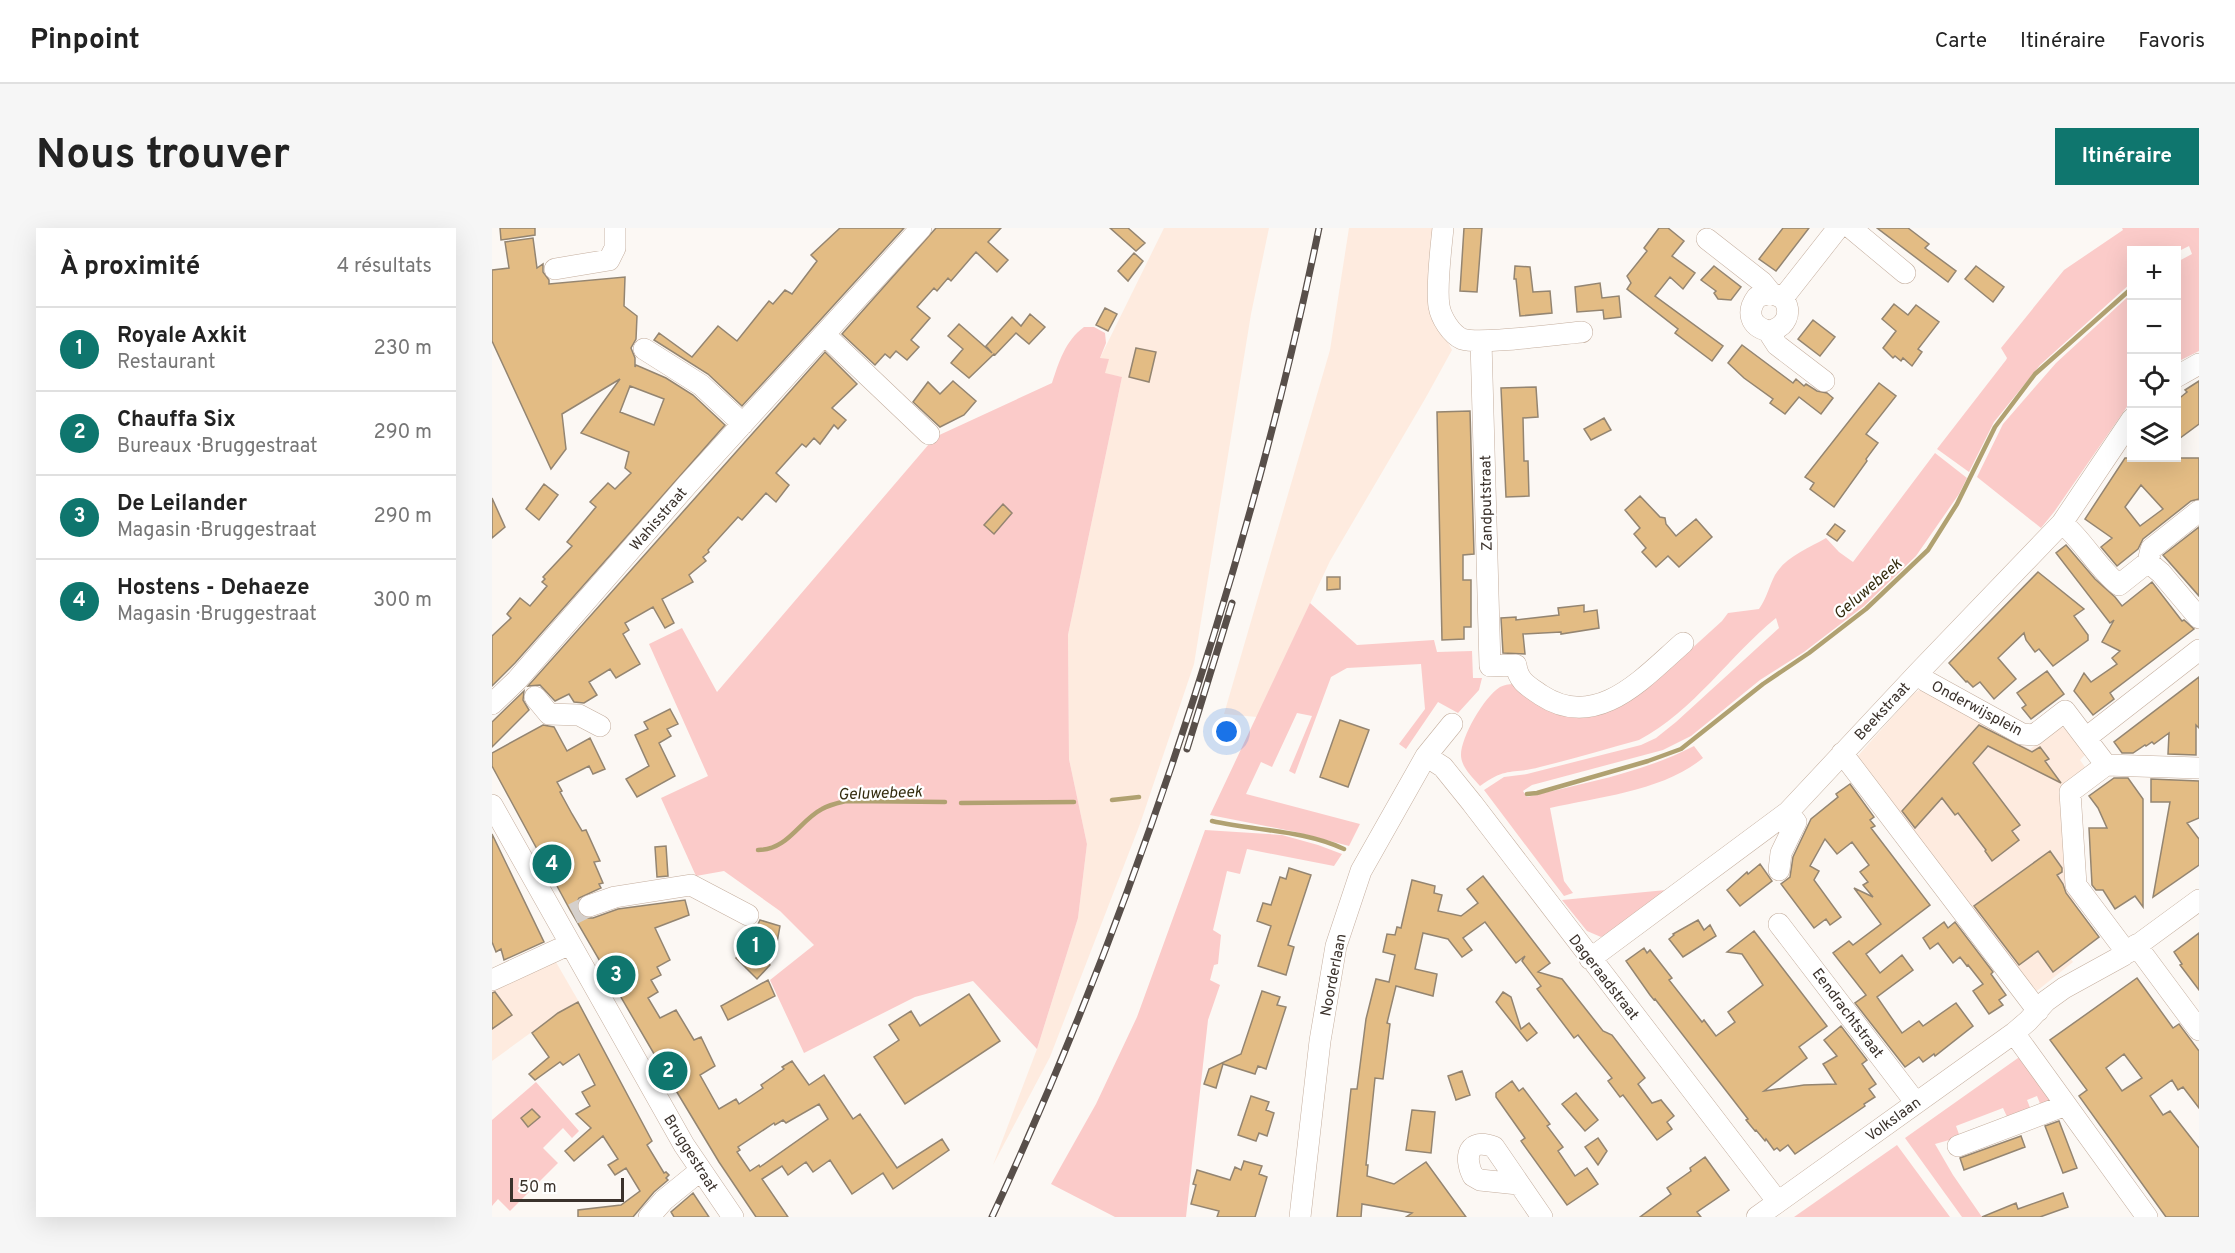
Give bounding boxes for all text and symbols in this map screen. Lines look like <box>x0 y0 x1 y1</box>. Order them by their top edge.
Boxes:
text: Pinpoint <box>30 23 140 59</box>
text: Carte <box>1935 28 1987 55</box>
text: Itinéraire <box>2020 28 2105 55</box>
text: Favoris <box>2138 28 2205 55</box>
button: Itinéraire <box>2055 128 2199 185</box>
text: Nous trouver <box>36 130 290 183</box>
map controls <box>2127 246 2181 462</box>
button: + <box>2127 246 2181 300</box>
text: À proximité <box>60 251 200 284</box>
text: 4 résultats <box>337 254 432 280</box>
button: − <box>2127 300 2181 354</box>
text: Royale Axkit <box>117 323 247 350</box>
text: 1 <box>76 336 84 362</box>
text: 230 m <box>373 336 432 362</box>
text: Restaurant <box>117 350 216 376</box>
button: locate <box>2127 354 2181 408</box>
text: Chauffa Six <box>117 407 236 434</box>
button: layers <box>2127 408 2181 462</box>
text: 2 <box>73 420 86 446</box>
text: 290 m <box>374 420 432 446</box>
text: Bureaux · Bruggestraat <box>117 434 318 460</box>
street label: Zandputstraat <box>1477 455 1498 551</box>
street label: Wahisstraat <box>626 484 692 556</box>
text: De Leilander <box>117 491 247 518</box>
text: 3 <box>74 504 86 530</box>
text: 290 m <box>374 504 432 530</box>
text: Magasin · Bruggestraat <box>117 518 317 544</box>
water label: Geluwebeek <box>1830 554 1907 625</box>
text: Hostens - Dehaeze <box>117 575 309 602</box>
text: 4 <box>73 588 86 614</box>
text: 300 m <box>373 588 432 614</box>
text: Magasin · Bruggestraat <box>117 602 317 628</box>
street label: Onderwijsplein <box>1927 677 2025 741</box>
street label: Beekstraat <box>1851 679 1915 745</box>
your location <box>1212 717 1241 746</box>
water label: Geluwebeek <box>838 783 923 805</box>
pin: 4 <box>532 842 572 886</box>
pin: 1 <box>736 924 776 968</box>
street label: Dageraadstraat <box>1563 931 1642 1025</box>
street label: Noorderlaan <box>1317 932 1352 1018</box>
pin: 3 <box>596 952 636 998</box>
street label: Eendrachtstraat <box>1807 965 1887 1063</box>
pin: 2 <box>648 1048 687 1094</box>
street label: Volkslaan <box>1862 1094 1925 1147</box>
street label: Bruggestraat <box>659 1112 721 1196</box>
scale bar <box>510 1175 624 1202</box>
text: 50 m <box>519 1178 557 1198</box>

